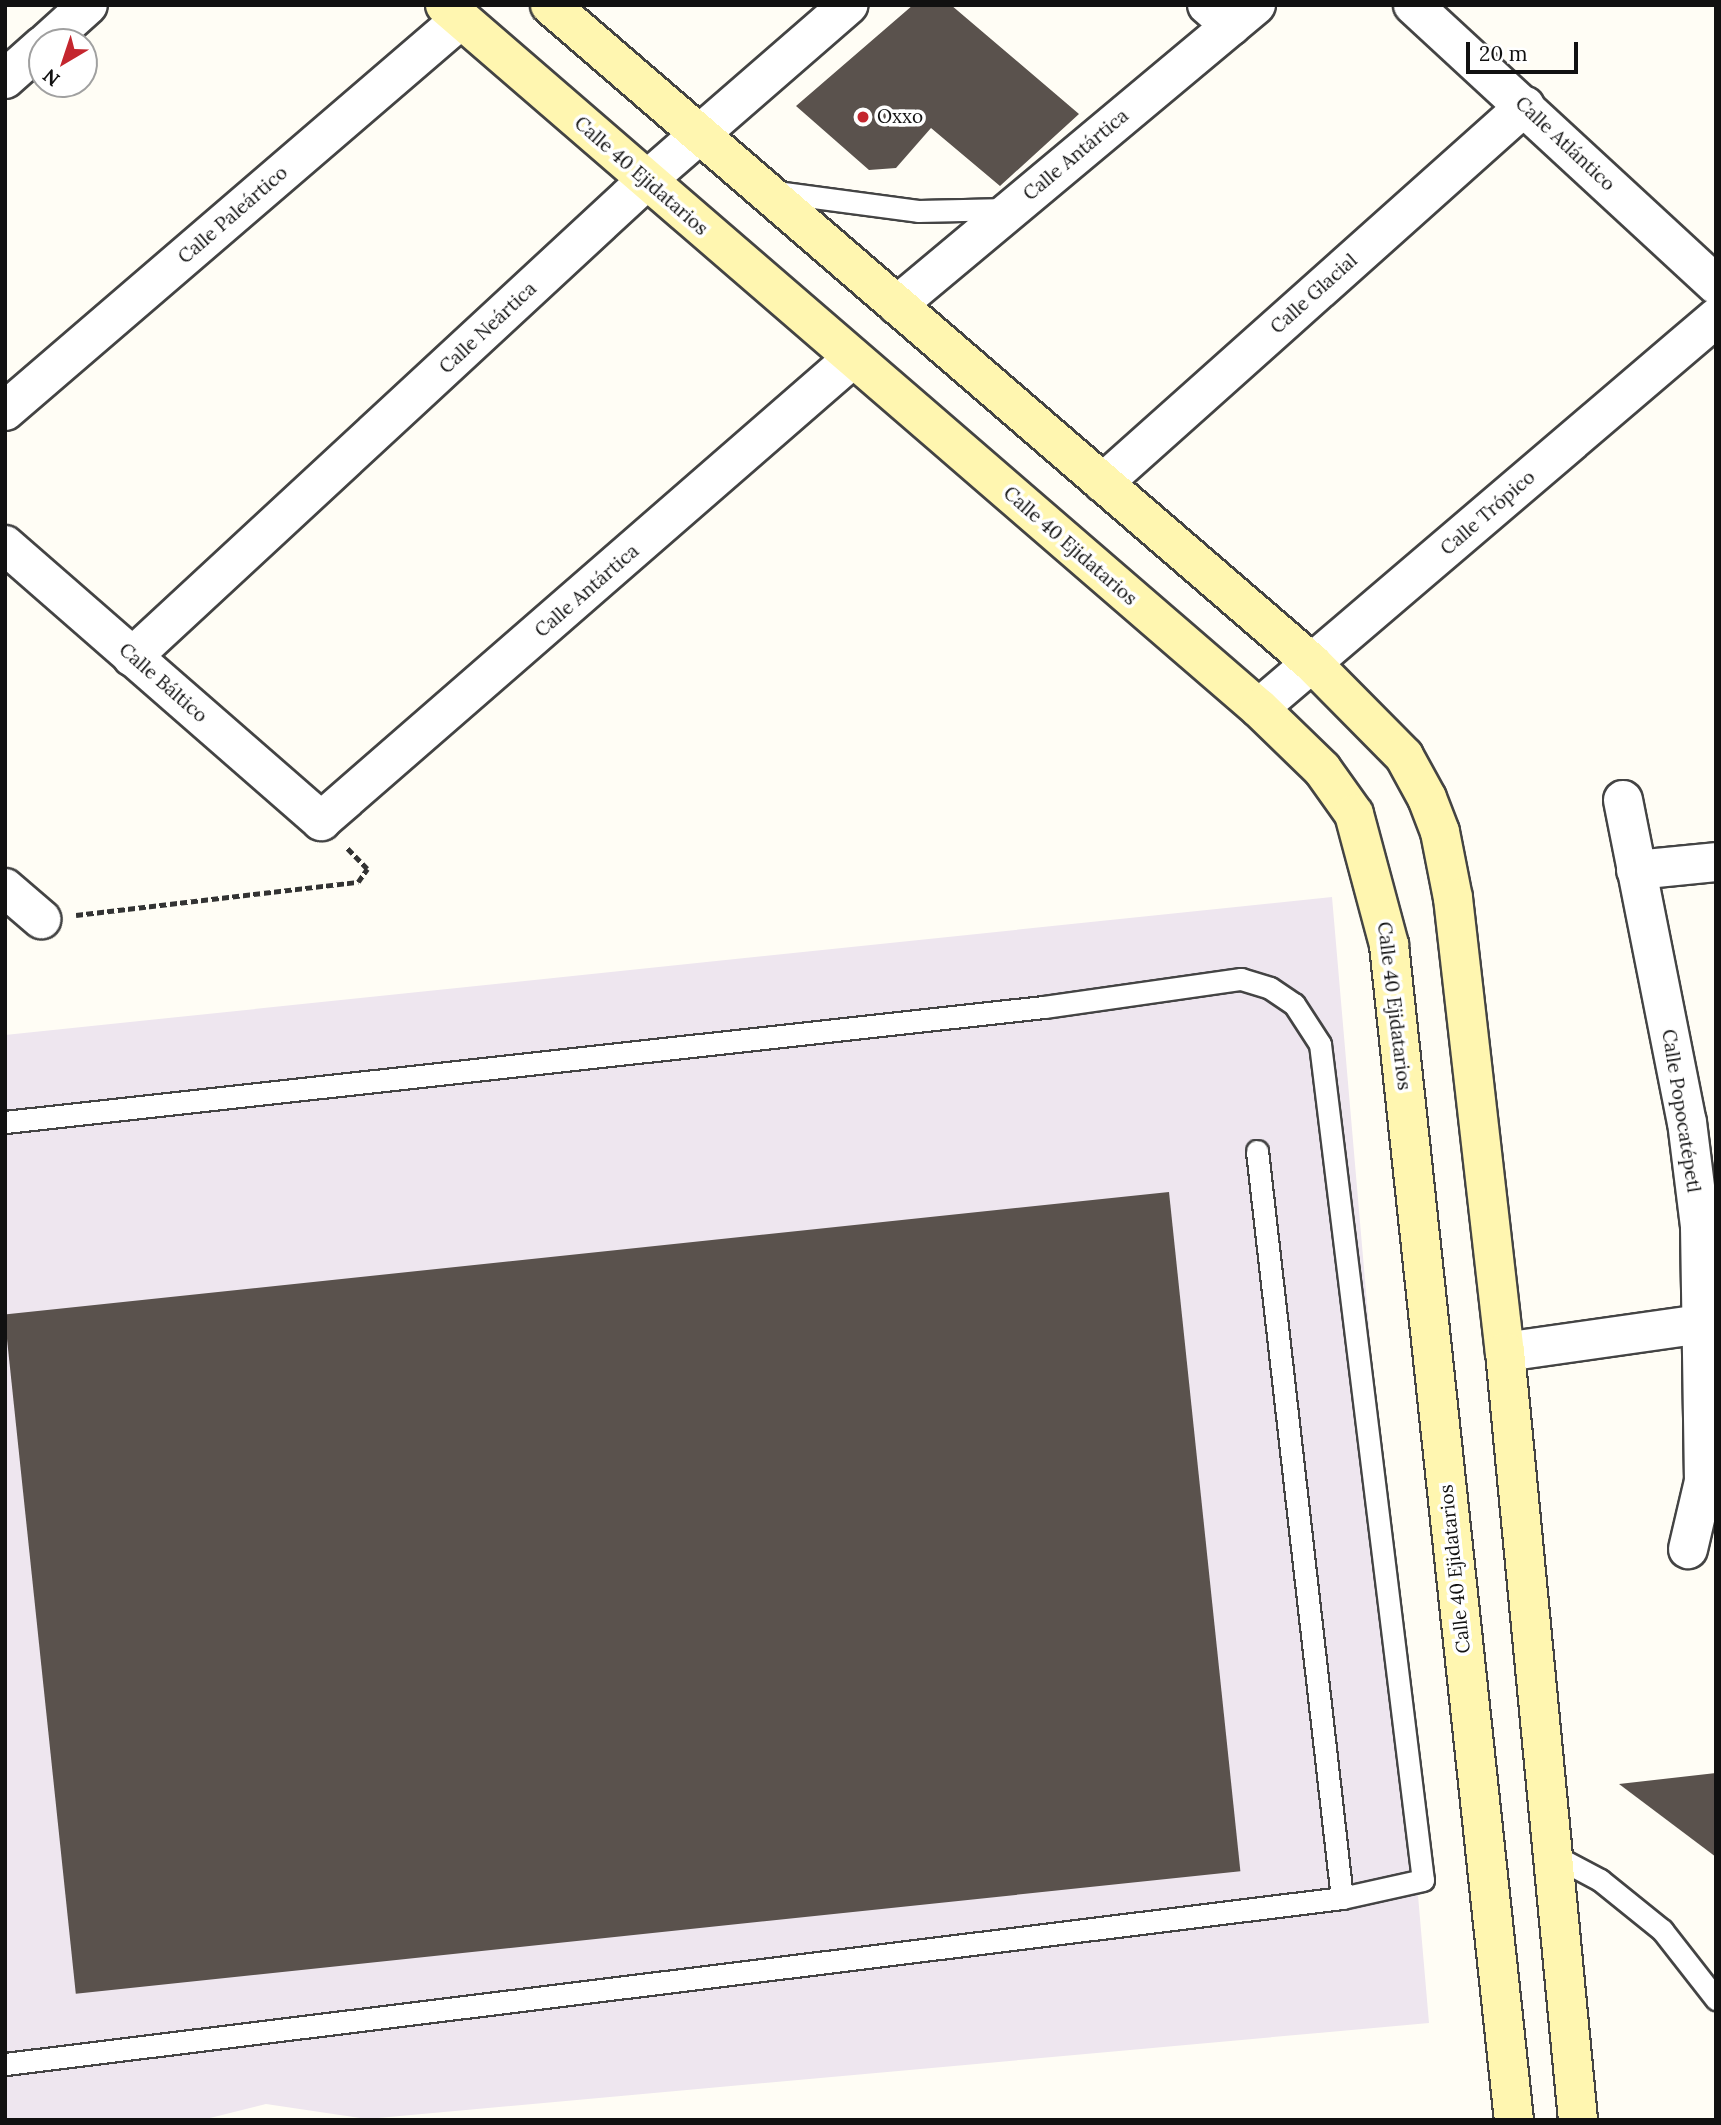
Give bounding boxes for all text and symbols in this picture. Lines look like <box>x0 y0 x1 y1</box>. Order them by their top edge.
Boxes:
north arrow <box>28 28 98 98</box>
scale bar <box>1469 28 1581 72</box>
text: 20 m <box>1479 40 1528 67</box>
text: N <box>38 64 64 92</box>
street label: Calle Atlántico <box>1510 92 1620 196</box>
street label: Calle Antártica <box>1019 104 1133 206</box>
place label: Oxxo <box>877 106 923 128</box>
marker: Oxxo <box>855 109 871 125</box>
street label: Calle 40 Ejidatarios <box>570 112 712 240</box>
street label: Calle Paleártico <box>174 161 292 269</box>
street label: Calle Glacial <box>1266 249 1362 339</box>
street label: Calle Neártica <box>435 277 541 379</box>
street label: Calle Trópico <box>1436 466 1540 560</box>
street label: Calle 40 Ejidatarios <box>999 482 1141 610</box>
street label: Calle Antártica <box>530 540 644 642</box>
street label: Calle Báltico <box>114 639 212 727</box>
street label: Calle 40 Ejidatarios <box>1372 921 1416 1091</box>
street label: Calle Popocatépetl <box>1657 1028 1705 1194</box>
street label: Calle 40 Ejidatarios <box>1435 1484 1475 1654</box>

